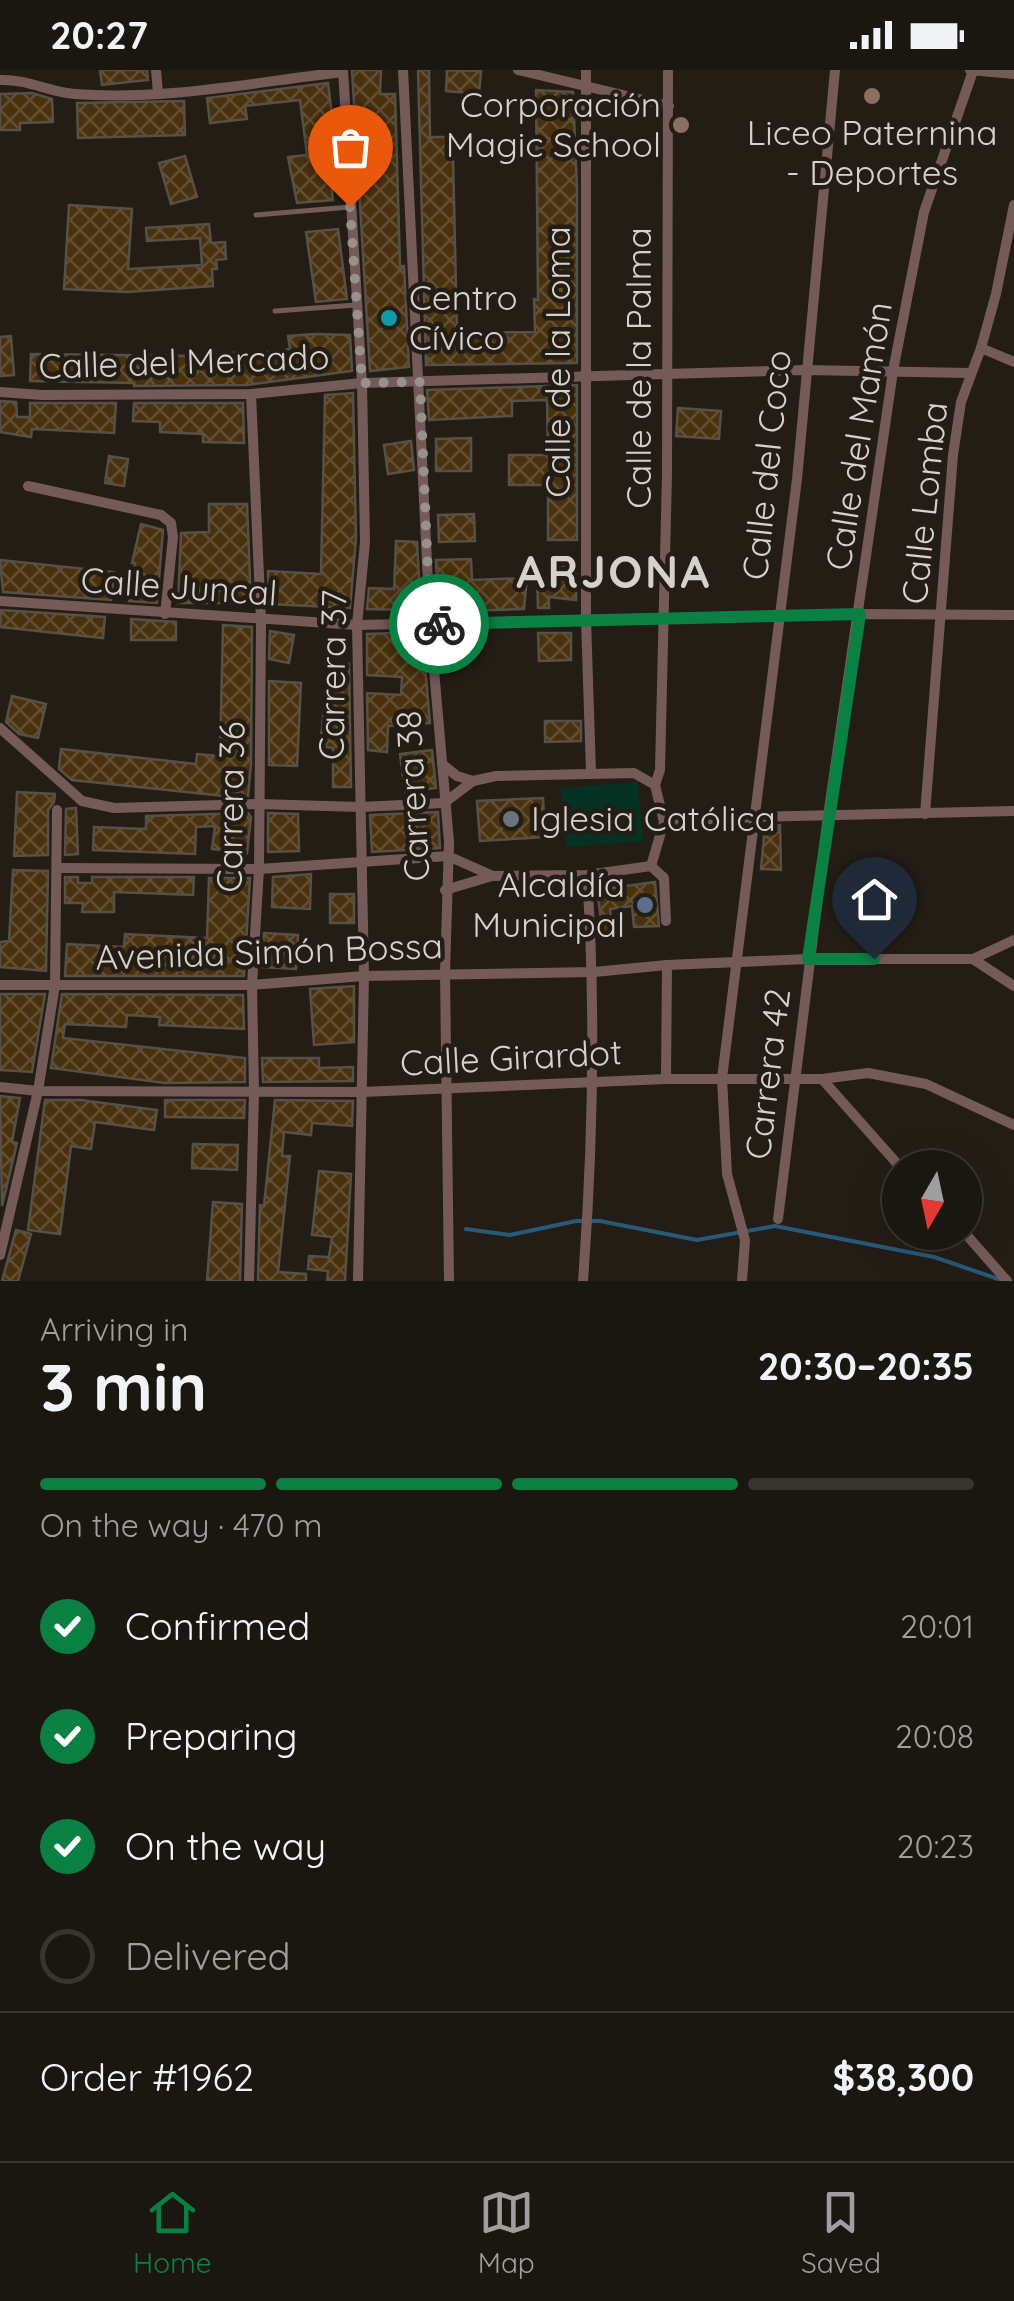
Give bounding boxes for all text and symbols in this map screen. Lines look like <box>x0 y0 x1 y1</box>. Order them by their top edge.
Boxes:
text: 20:27 <box>50 11 148 59</box>
place label: Corporación Magic School <box>446 82 661 166</box>
marker: Liceo Paternina - Deportes <box>861 85 883 107</box>
pin <box>308 105 393 208</box>
place label: Liceo Paternina - Deportes <box>747 110 997 194</box>
marker: Corporación Magic School <box>670 114 692 136</box>
icon: bag <box>323 120 378 175</box>
street label: Calle de la Loma <box>535 226 579 498</box>
street label: Calle de la Palma <box>616 227 660 509</box>
place label: Centro Cívico <box>409 275 518 359</box>
street label: Calle del Mamón <box>815 298 901 573</box>
marker: Centro Cívico <box>378 307 400 329</box>
street label: Calle del Mercado <box>38 334 330 388</box>
street label: Calle del Coco <box>732 348 800 582</box>
street label: Calle Lomba <box>892 400 957 606</box>
district label: ARJONA <box>516 543 712 599</box>
street label: Calle Juncal <box>79 557 279 615</box>
courier <box>389 574 489 674</box>
street label: Carrera 37 <box>309 590 355 760</box>
icon: bike <box>412 597 467 652</box>
street label: Carrera 38 <box>386 709 438 883</box>
street label: Carrera 36 <box>207 721 253 893</box>
place label: Iglesia Católica <box>531 796 776 840</box>
marker: Iglesia Católica <box>500 808 522 830</box>
pin <box>832 857 917 960</box>
place label: Alcaldía Municipal <box>472 862 625 946</box>
icon: home <box>847 872 902 927</box>
marker: Alcaldía Municipal <box>634 894 656 916</box>
street label: Avenida Simón Bossa <box>94 923 443 979</box>
street label: Carrera 42 <box>735 986 799 1162</box>
street label: Calle Girardot <box>399 1029 623 1085</box>
north arrow <box>882 1150 982 1250</box>
map controls <box>882 1150 982 1250</box>
text: Arriving in <box>40 1309 189 1349</box>
text: 20:30–20:35 <box>758 1342 974 1390</box>
text: 3 min <box>40 1346 207 1427</box>
text: On the way · 470 m <box>40 1505 322 1545</box>
icon: check <box>40 1599 95 1654</box>
text: Confirmed <box>125 1602 310 1650</box>
text: 20:01 <box>900 1606 974 1646</box>
icon: check <box>40 1709 95 1764</box>
text: Preparing <box>125 1712 297 1760</box>
text: 20:08 <box>895 1716 974 1756</box>
icon: check <box>40 1819 95 1874</box>
text: On the way <box>125 1822 326 1870</box>
text: 20:23 <box>897 1826 974 1866</box>
text: Delivered <box>125 1932 291 1980</box>
text: Order #1962 <box>40 2053 254 2101</box>
text: $38,300 <box>833 2053 974 2101</box>
tab: Home <box>133 2185 212 2280</box>
tab: Map <box>478 2185 535 2280</box>
tab: Saved <box>801 2185 881 2280</box>

